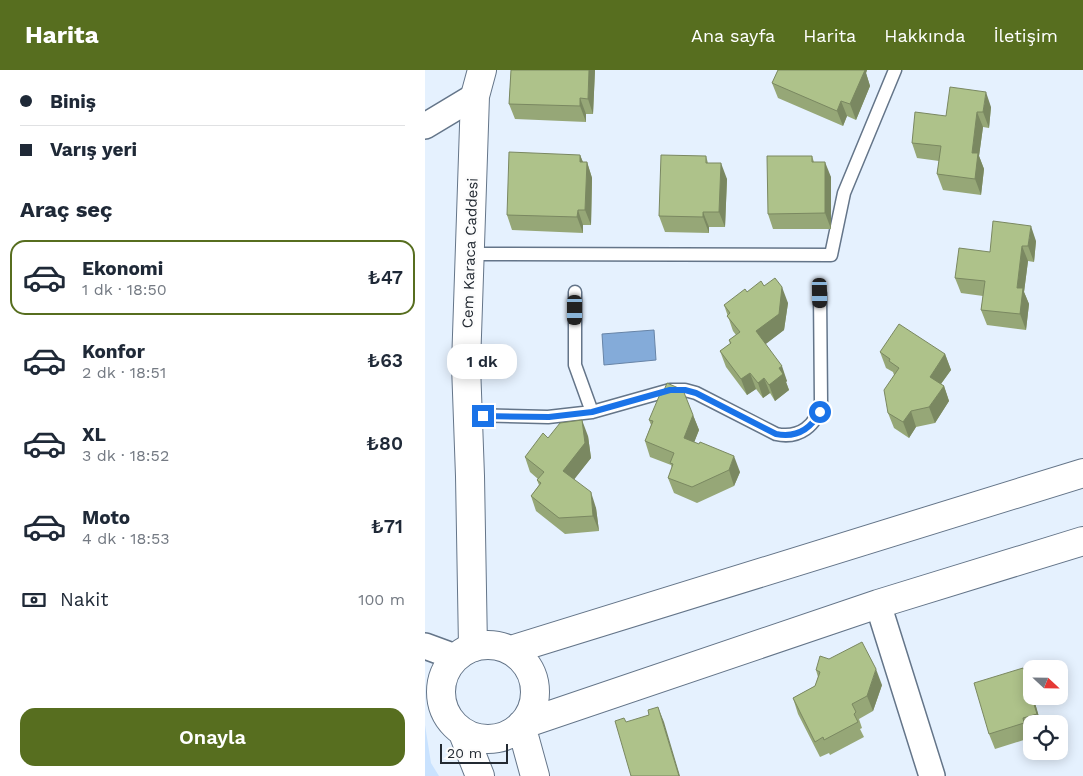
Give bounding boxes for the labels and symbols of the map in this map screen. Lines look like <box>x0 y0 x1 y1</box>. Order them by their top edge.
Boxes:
street label: Cem Karaca Caddesi <box>458 177 482 329</box>
car <box>812 278 827 308</box>
car <box>567 295 582 325</box>
callout: 1 dk <box>448 344 518 378</box>
route start <box>809 401 831 423</box>
route end <box>472 405 494 427</box>
north arrow <box>1023 660 1067 705</box>
scale bar <box>440 741 507 764</box>

